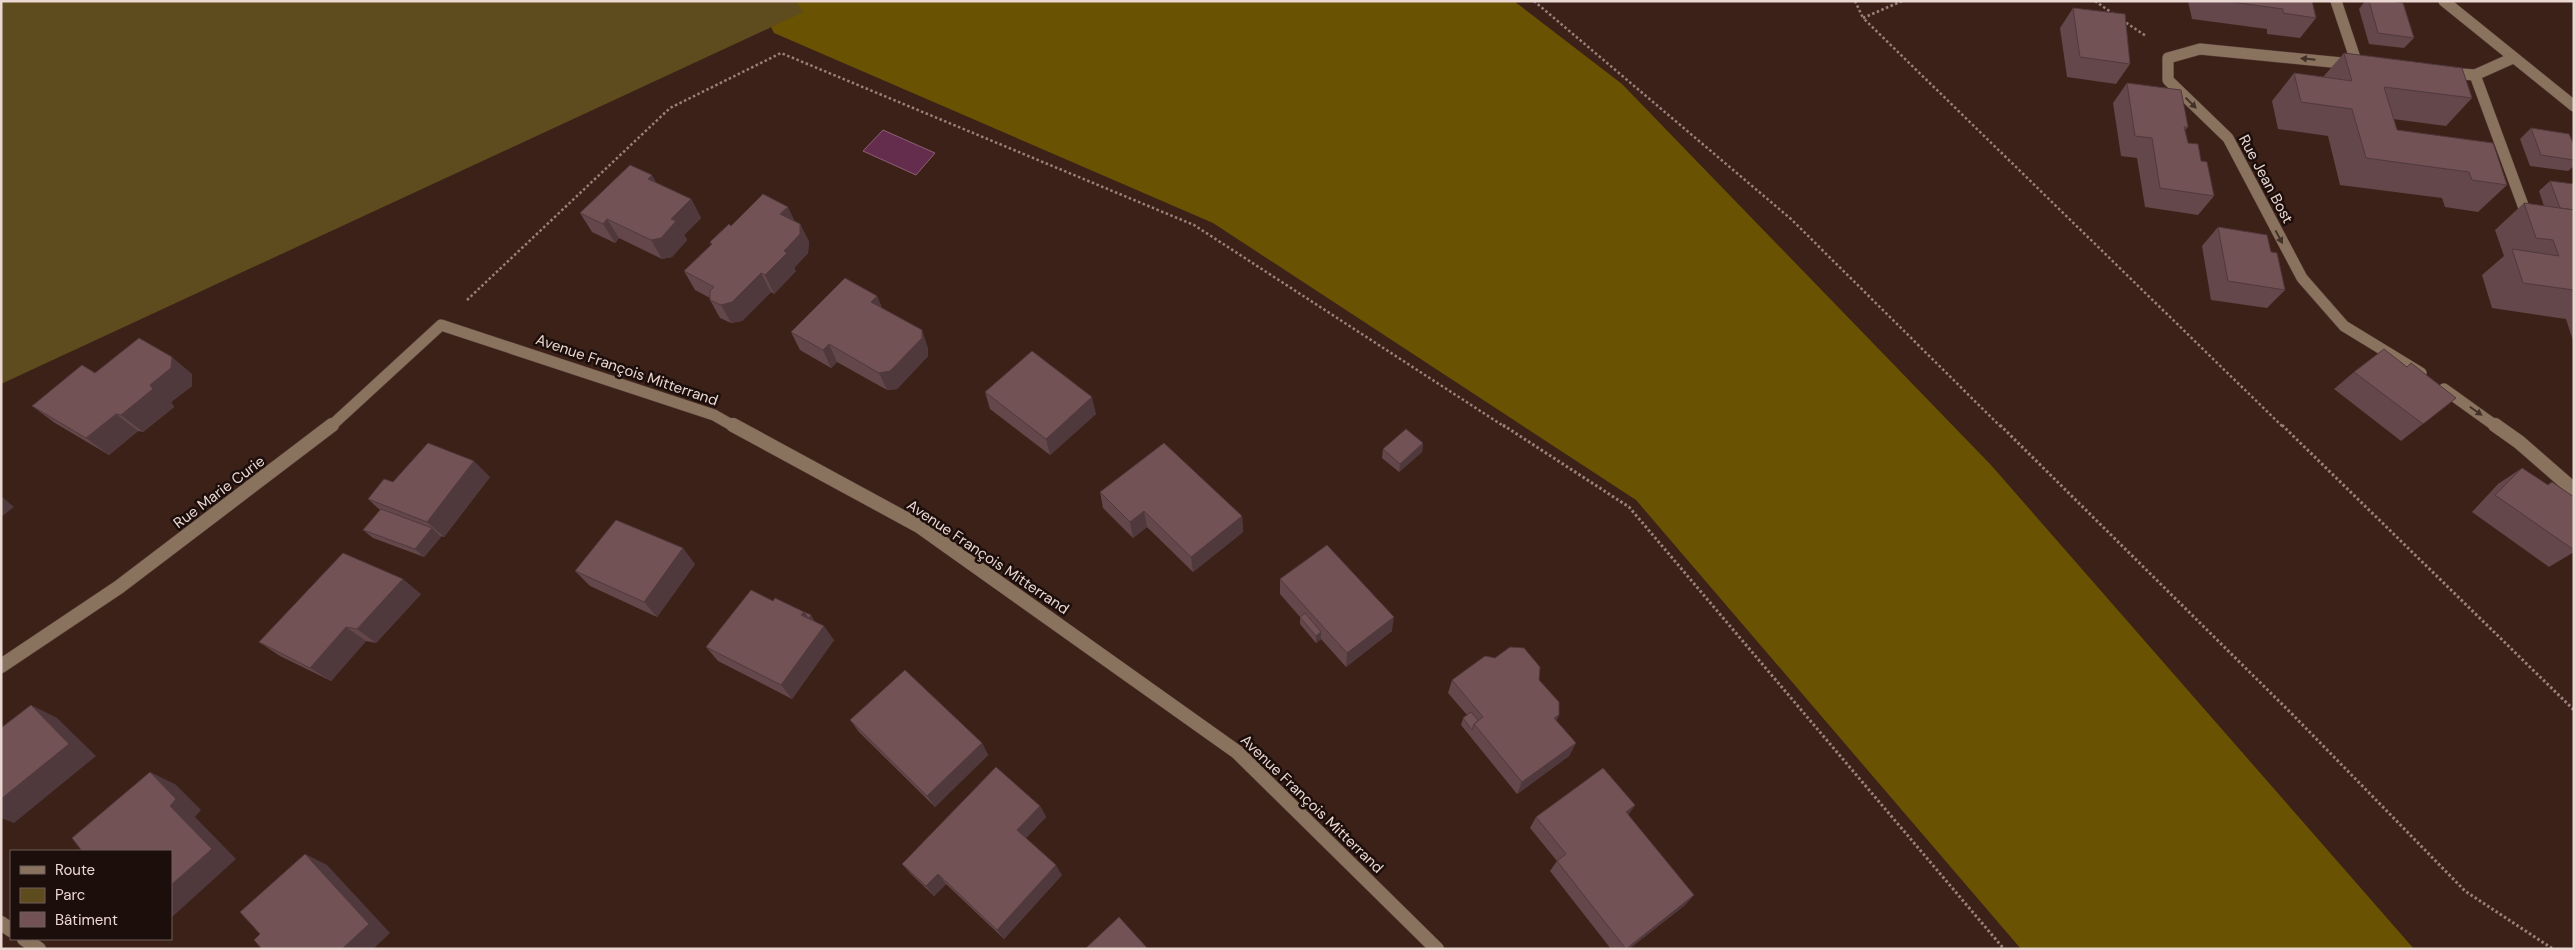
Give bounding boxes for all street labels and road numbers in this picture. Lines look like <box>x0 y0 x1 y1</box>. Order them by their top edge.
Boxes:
street label: Rue Jean Bost <box>2234 131 2298 227</box>
street label: Avenue François Mitterrand <box>533 329 721 411</box>
street label: Rue Marie Curie <box>169 451 269 533</box>
street label: Avenue François Mitterrand <box>903 495 1073 619</box>
street label: Avenue François Mitterrand <box>1236 730 1388 878</box>

